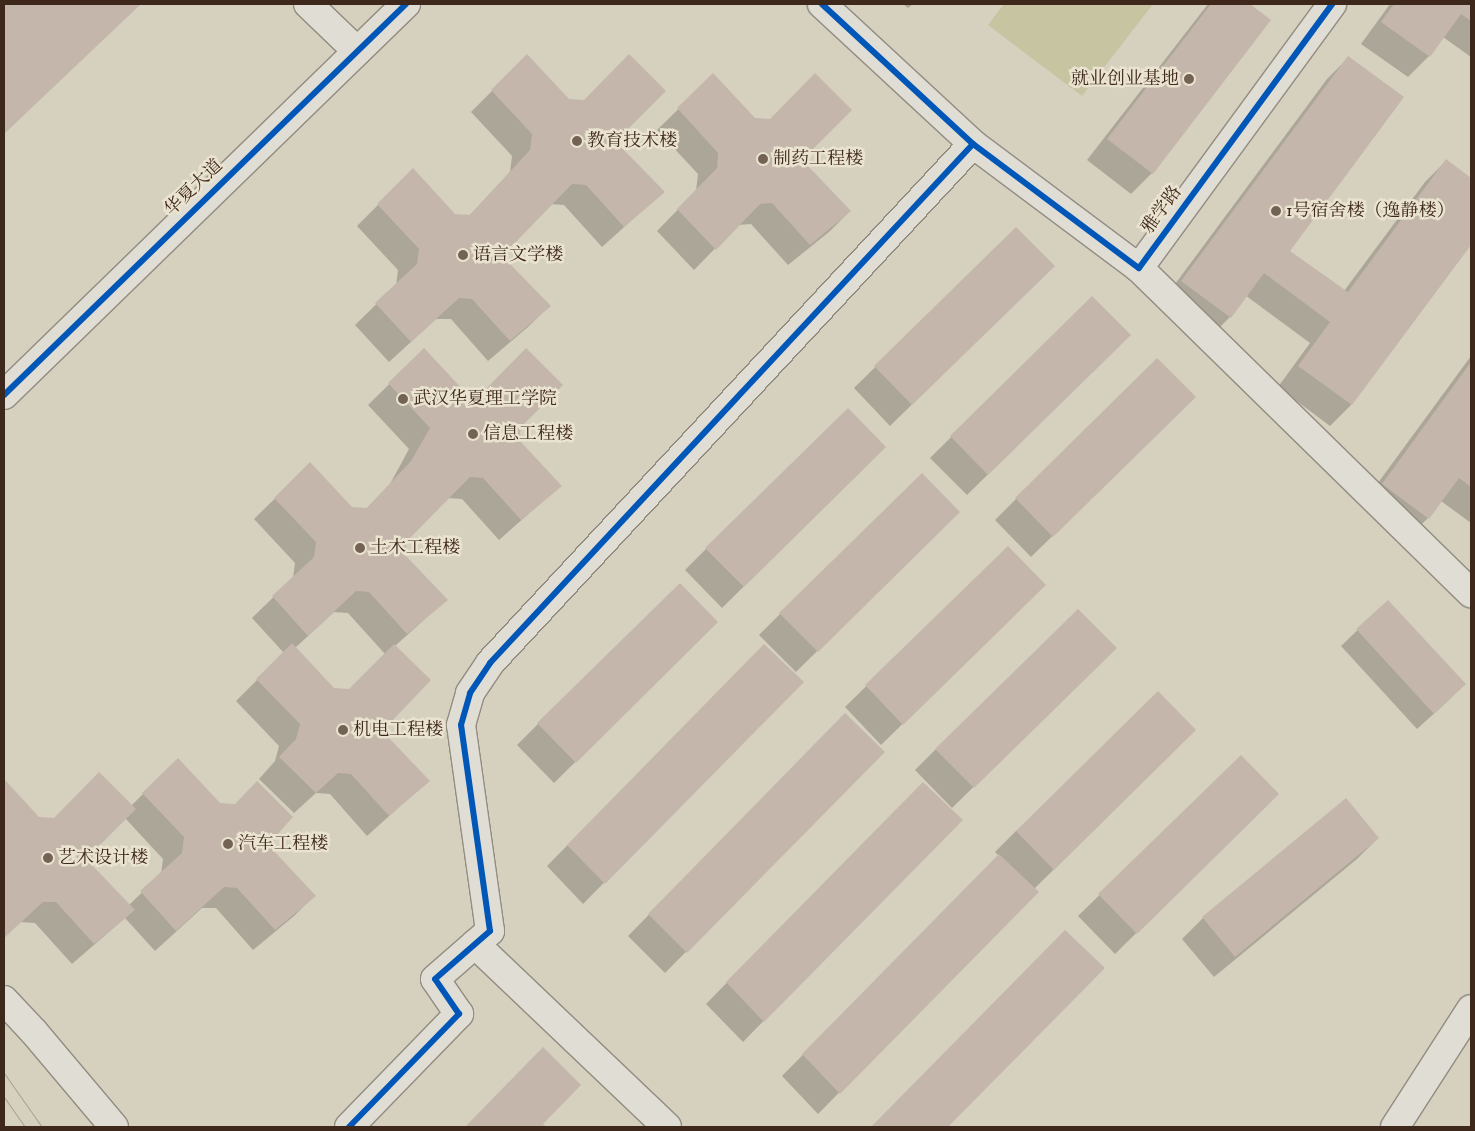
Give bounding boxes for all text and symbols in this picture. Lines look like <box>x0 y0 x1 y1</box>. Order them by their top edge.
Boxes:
place label: 就业创业基地 <box>1071 68 1179 90</box>
marker: 就业创业基地 <box>1183 73 1195 85</box>
place label: 教育技术楼 <box>587 130 677 152</box>
marker: 教育技术楼 <box>571 135 583 147</box>
place label: 制药工程楼 <box>773 148 863 170</box>
marker: 制药工程楼 <box>757 153 769 165</box>
street label: 华夏大道 <box>161 155 227 221</box>
street label: 雅学路 <box>1137 182 1187 238</box>
place label: 1号宿舍楼（逸静楼） <box>1286 200 1455 222</box>
marker: 1号宿舍楼（逸静楼） <box>1270 205 1282 217</box>
place label: 语言文学楼 <box>473 244 563 266</box>
marker: 语言文学楼 <box>457 249 469 261</box>
place label: 武汉华夏理工学院 <box>413 388 557 410</box>
marker: 武汉华夏理工学院 <box>397 393 409 405</box>
place label: 信息工程楼 <box>483 423 573 445</box>
marker: 信息工程楼 <box>467 428 479 440</box>
place label: 土木工程楼 <box>370 537 460 559</box>
marker: 土木工程楼 <box>354 542 366 554</box>
place label: 机电工程楼 <box>353 719 443 741</box>
marker: 机电工程楼 <box>337 724 349 736</box>
place label: 汽车工程楼 <box>238 833 328 855</box>
marker: 汽车工程楼 <box>222 838 234 850</box>
place label: 艺术设计楼 <box>58 847 148 869</box>
marker: 艺术设计楼 <box>42 852 54 864</box>

